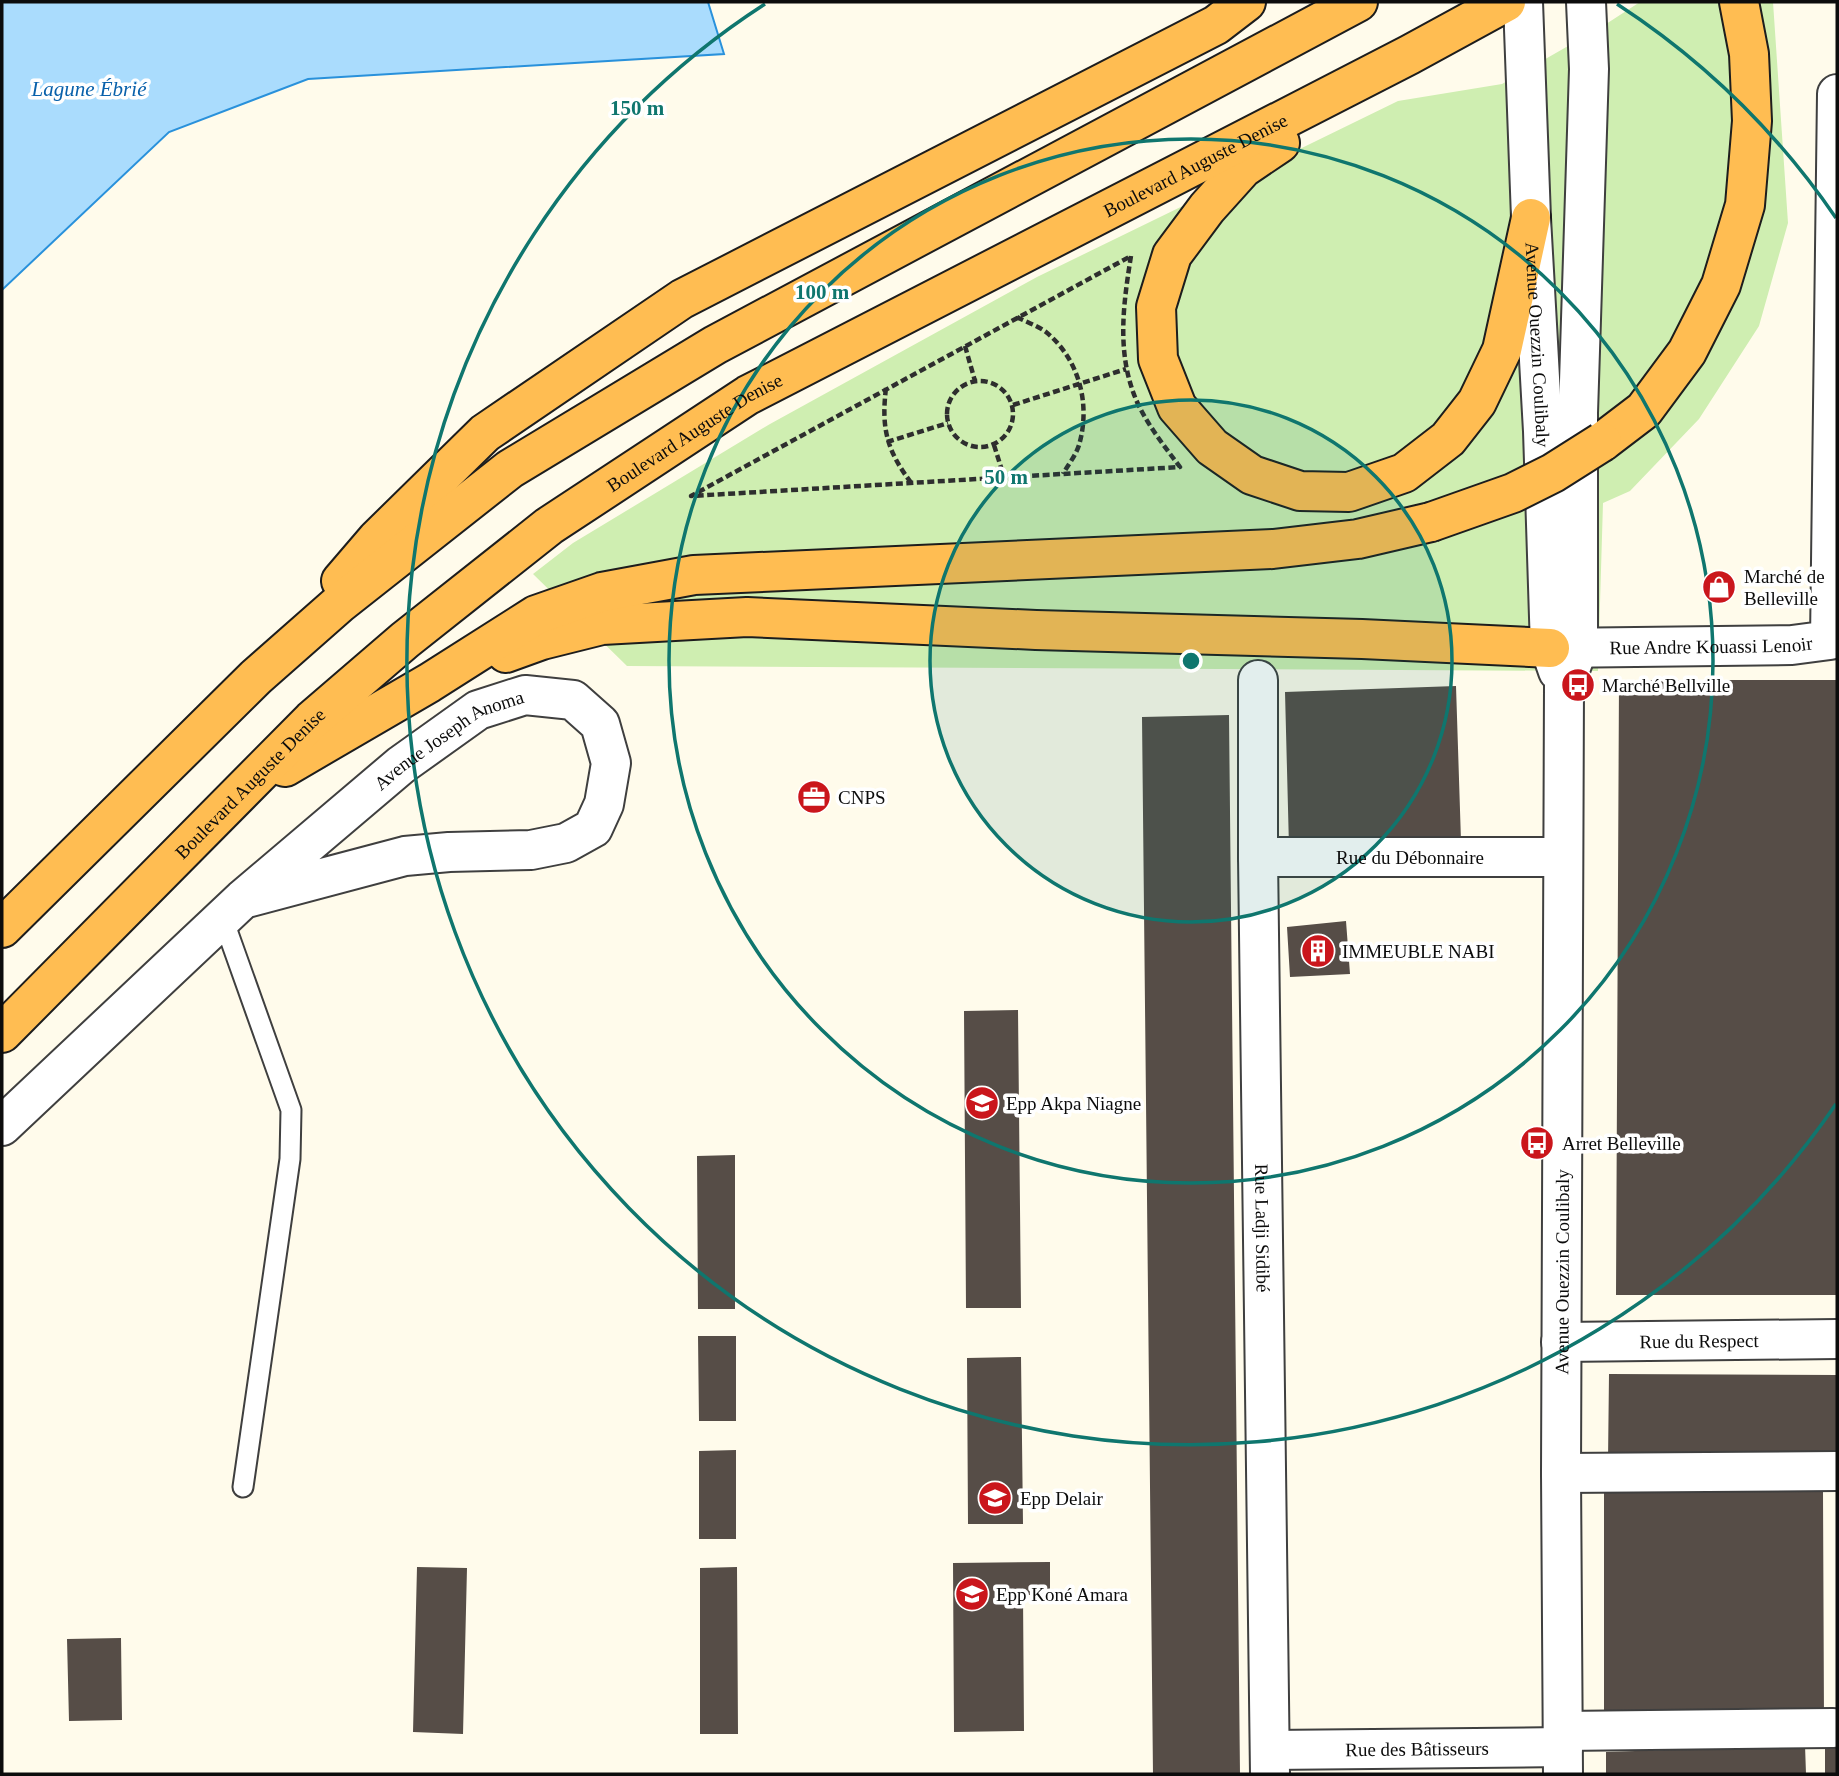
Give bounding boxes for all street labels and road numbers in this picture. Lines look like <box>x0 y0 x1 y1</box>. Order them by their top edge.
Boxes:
street label: Boulevard Auguste Denise <box>1100 109 1291 221</box>
street label: Avenue Ouezzin Coulibaly <box>1521 242 1554 448</box>
street label: Boulevard Auguste Denise <box>603 369 786 496</box>
street label: Rue Andre Kouassi Lenoir <box>1609 632 1815 658</box>
street label: Avenue Joseph Anoma <box>370 686 527 794</box>
street label: Boulevard Auguste Denise <box>171 704 329 863</box>
street label: Rue du Débonnaire <box>1336 847 1484 868</box>
street label: Rue Ladji Sidibé <box>1251 1163 1274 1293</box>
street label: Avenue Ouezzin Coulibaly <box>1551 1169 1573 1375</box>
street label: Rue du Respect <box>1639 1330 1759 1352</box>
street label: Rue des Bâtisseurs <box>1345 1738 1489 1760</box>

